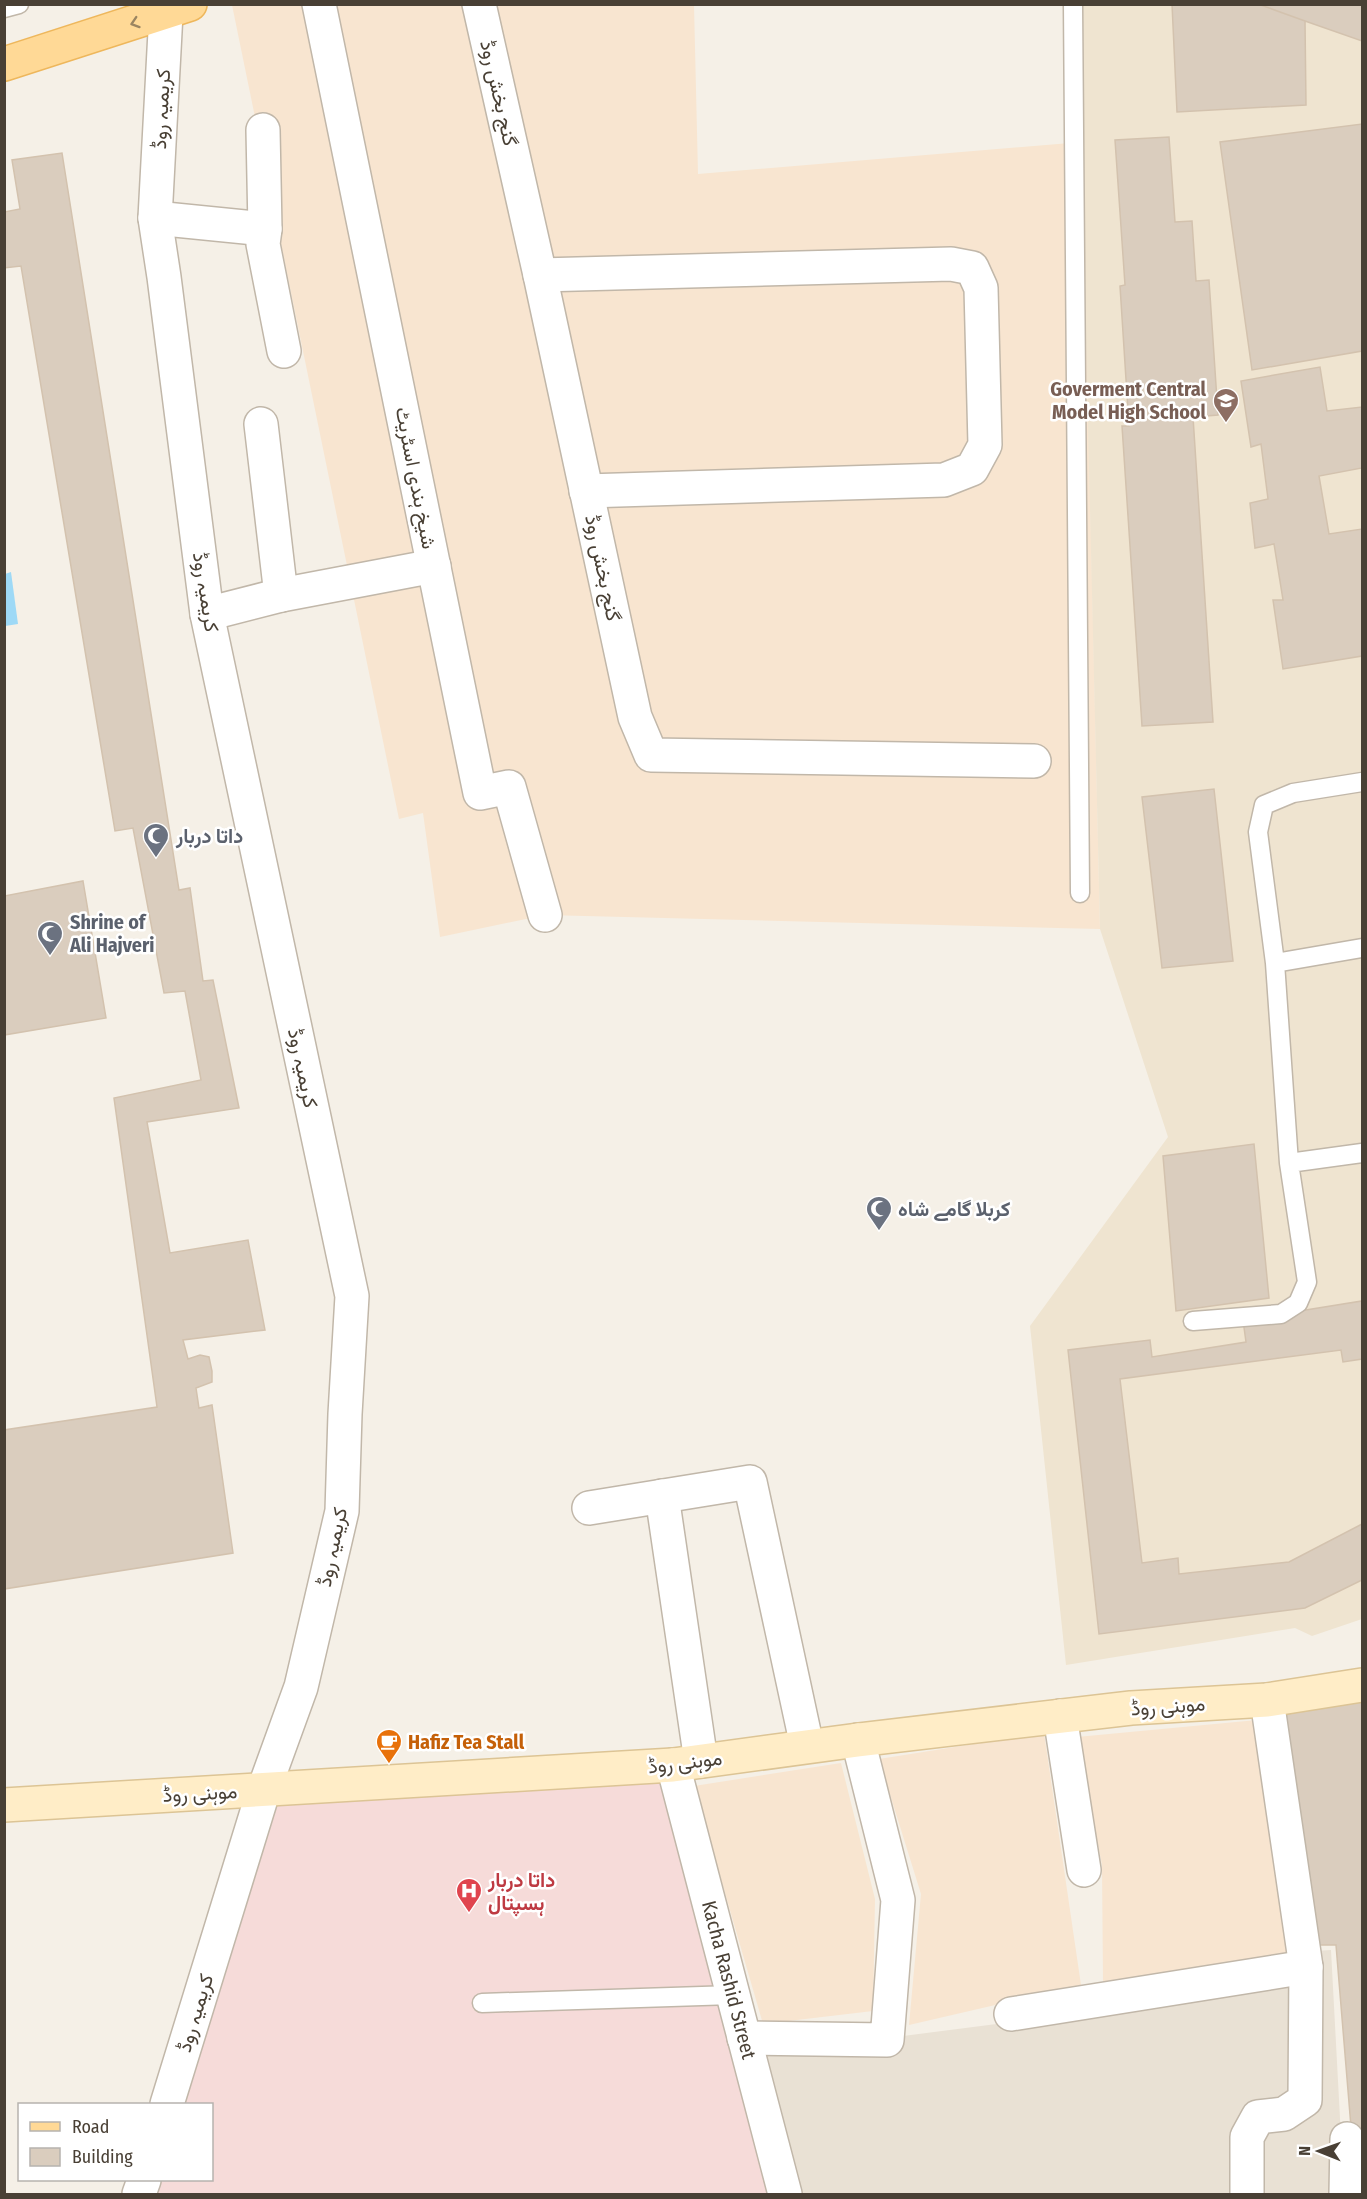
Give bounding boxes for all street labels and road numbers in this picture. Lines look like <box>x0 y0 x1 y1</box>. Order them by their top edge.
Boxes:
street label: گنج بخش روڈ <box>473 38 523 149</box>
street label: کریمیہ روڈ <box>147 68 176 150</box>
street label: شیخ ہندی اسٹریٹ <box>389 405 442 551</box>
street label: گنج بخش روڈ <box>578 513 626 624</box>
street label: کریمیہ روڈ <box>187 550 224 634</box>
street label: کریمیہ روڈ <box>282 1026 323 1110</box>
street label: کریمیہ روڈ <box>312 1505 353 1589</box>
street label: موہنی روڈ <box>1130 1691 1206 1722</box>
street label: موہنی روڈ <box>646 1746 724 1779</box>
street label: موہنی روڈ <box>162 1779 238 1808</box>
street label: Kacha Rashid Street <box>697 1898 761 2062</box>
street label: کریمیہ روڈ <box>172 1971 219 2055</box>

